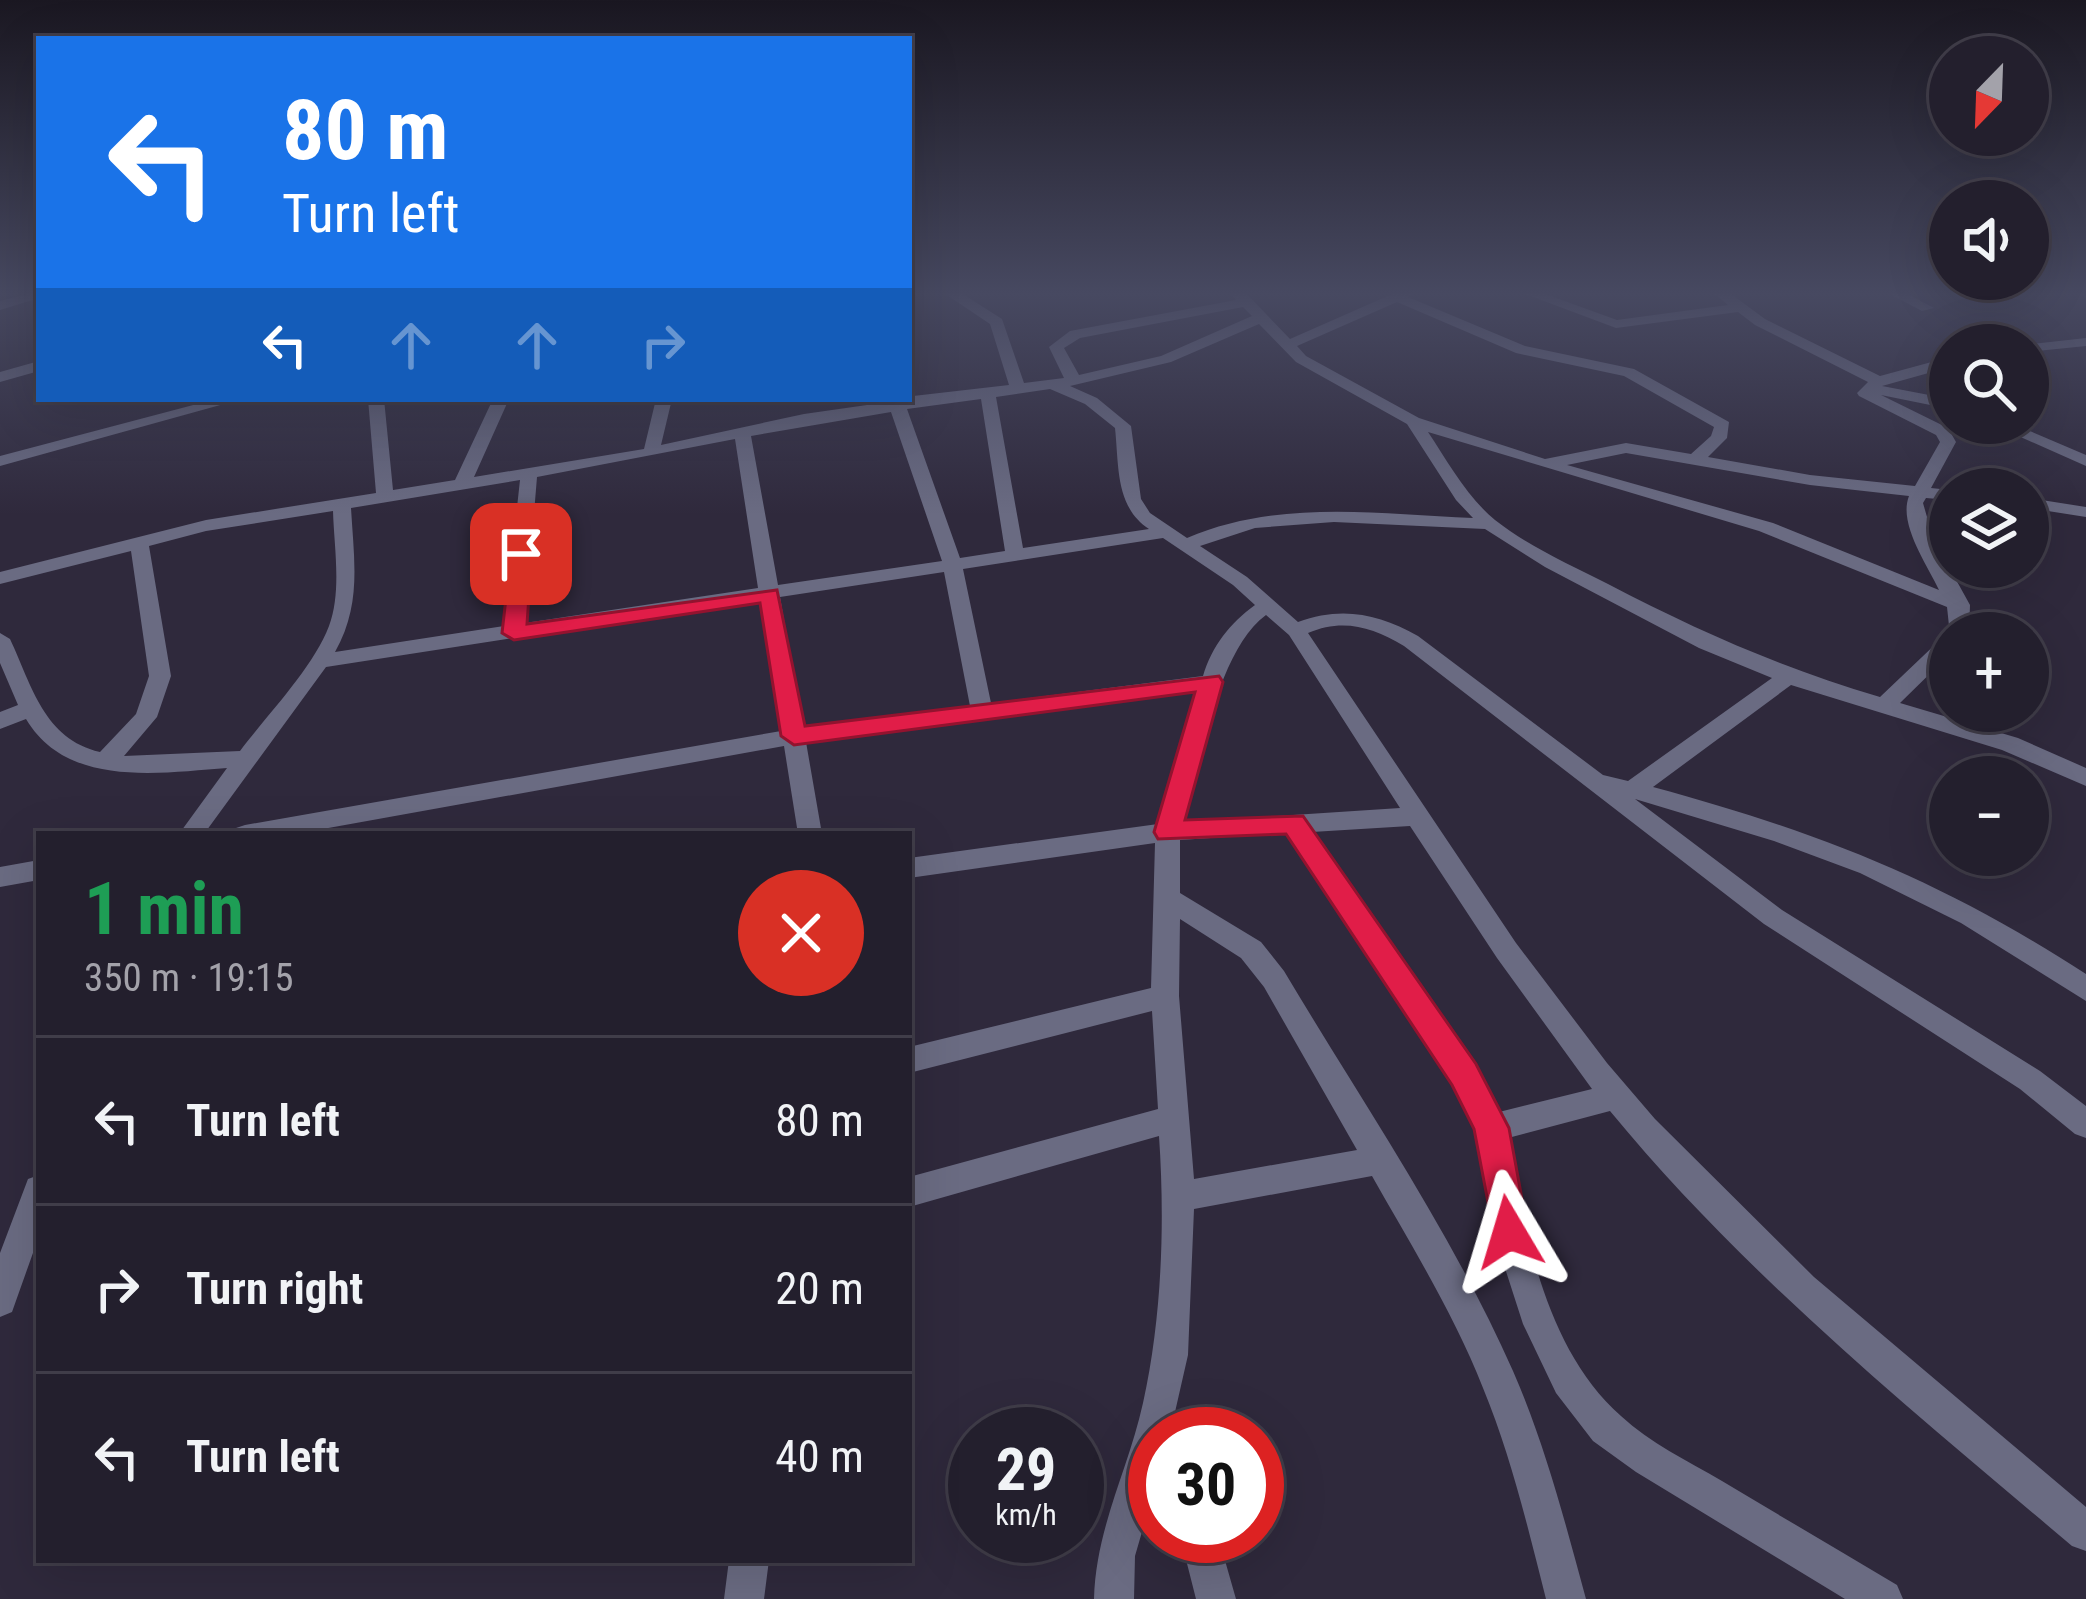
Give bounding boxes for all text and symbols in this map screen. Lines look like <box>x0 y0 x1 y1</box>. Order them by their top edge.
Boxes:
north arrow <box>1929 36 2049 156</box>
map controls <box>1929 36 2049 876</box>
text: 80 m <box>282 81 449 180</box>
icon: left <box>84 84 240 240</box>
button: sound <box>1929 180 2049 300</box>
text: Turn left <box>282 182 459 245</box>
icon: left <box>252 312 318 378</box>
icon: ahead <box>378 312 444 378</box>
icon: ahead <box>504 312 570 378</box>
icon: right <box>630 312 696 378</box>
button: search <box>1929 324 2049 444</box>
button: layers <box>1929 468 2049 588</box>
pin <box>470 503 572 605</box>
icon: arrive <box>488 521 554 587</box>
button: + <box>1929 612 2049 732</box>
button: − <box>1929 756 2049 876</box>
text: 1 min <box>84 867 244 952</box>
button: close <box>738 870 864 996</box>
text: 350 m · 19:15 <box>84 955 294 1001</box>
icon: left <box>84 1088 150 1154</box>
text: Turn left <box>186 1094 340 1147</box>
text: 80 m <box>775 1094 864 1147</box>
position arrow <box>1446 1169 1572 1295</box>
icon: right <box>84 1256 150 1322</box>
text: Turn right <box>186 1262 363 1315</box>
text: 20 m <box>775 1262 864 1315</box>
speed limit sign: 30 <box>1128 1407 1284 1563</box>
icon: left <box>84 1424 150 1490</box>
text: Turn left <box>186 1430 340 1483</box>
text: 40 m <box>775 1430 864 1483</box>
text: 29 <box>996 1434 1056 1505</box>
text: km/h <box>995 1497 1057 1532</box>

